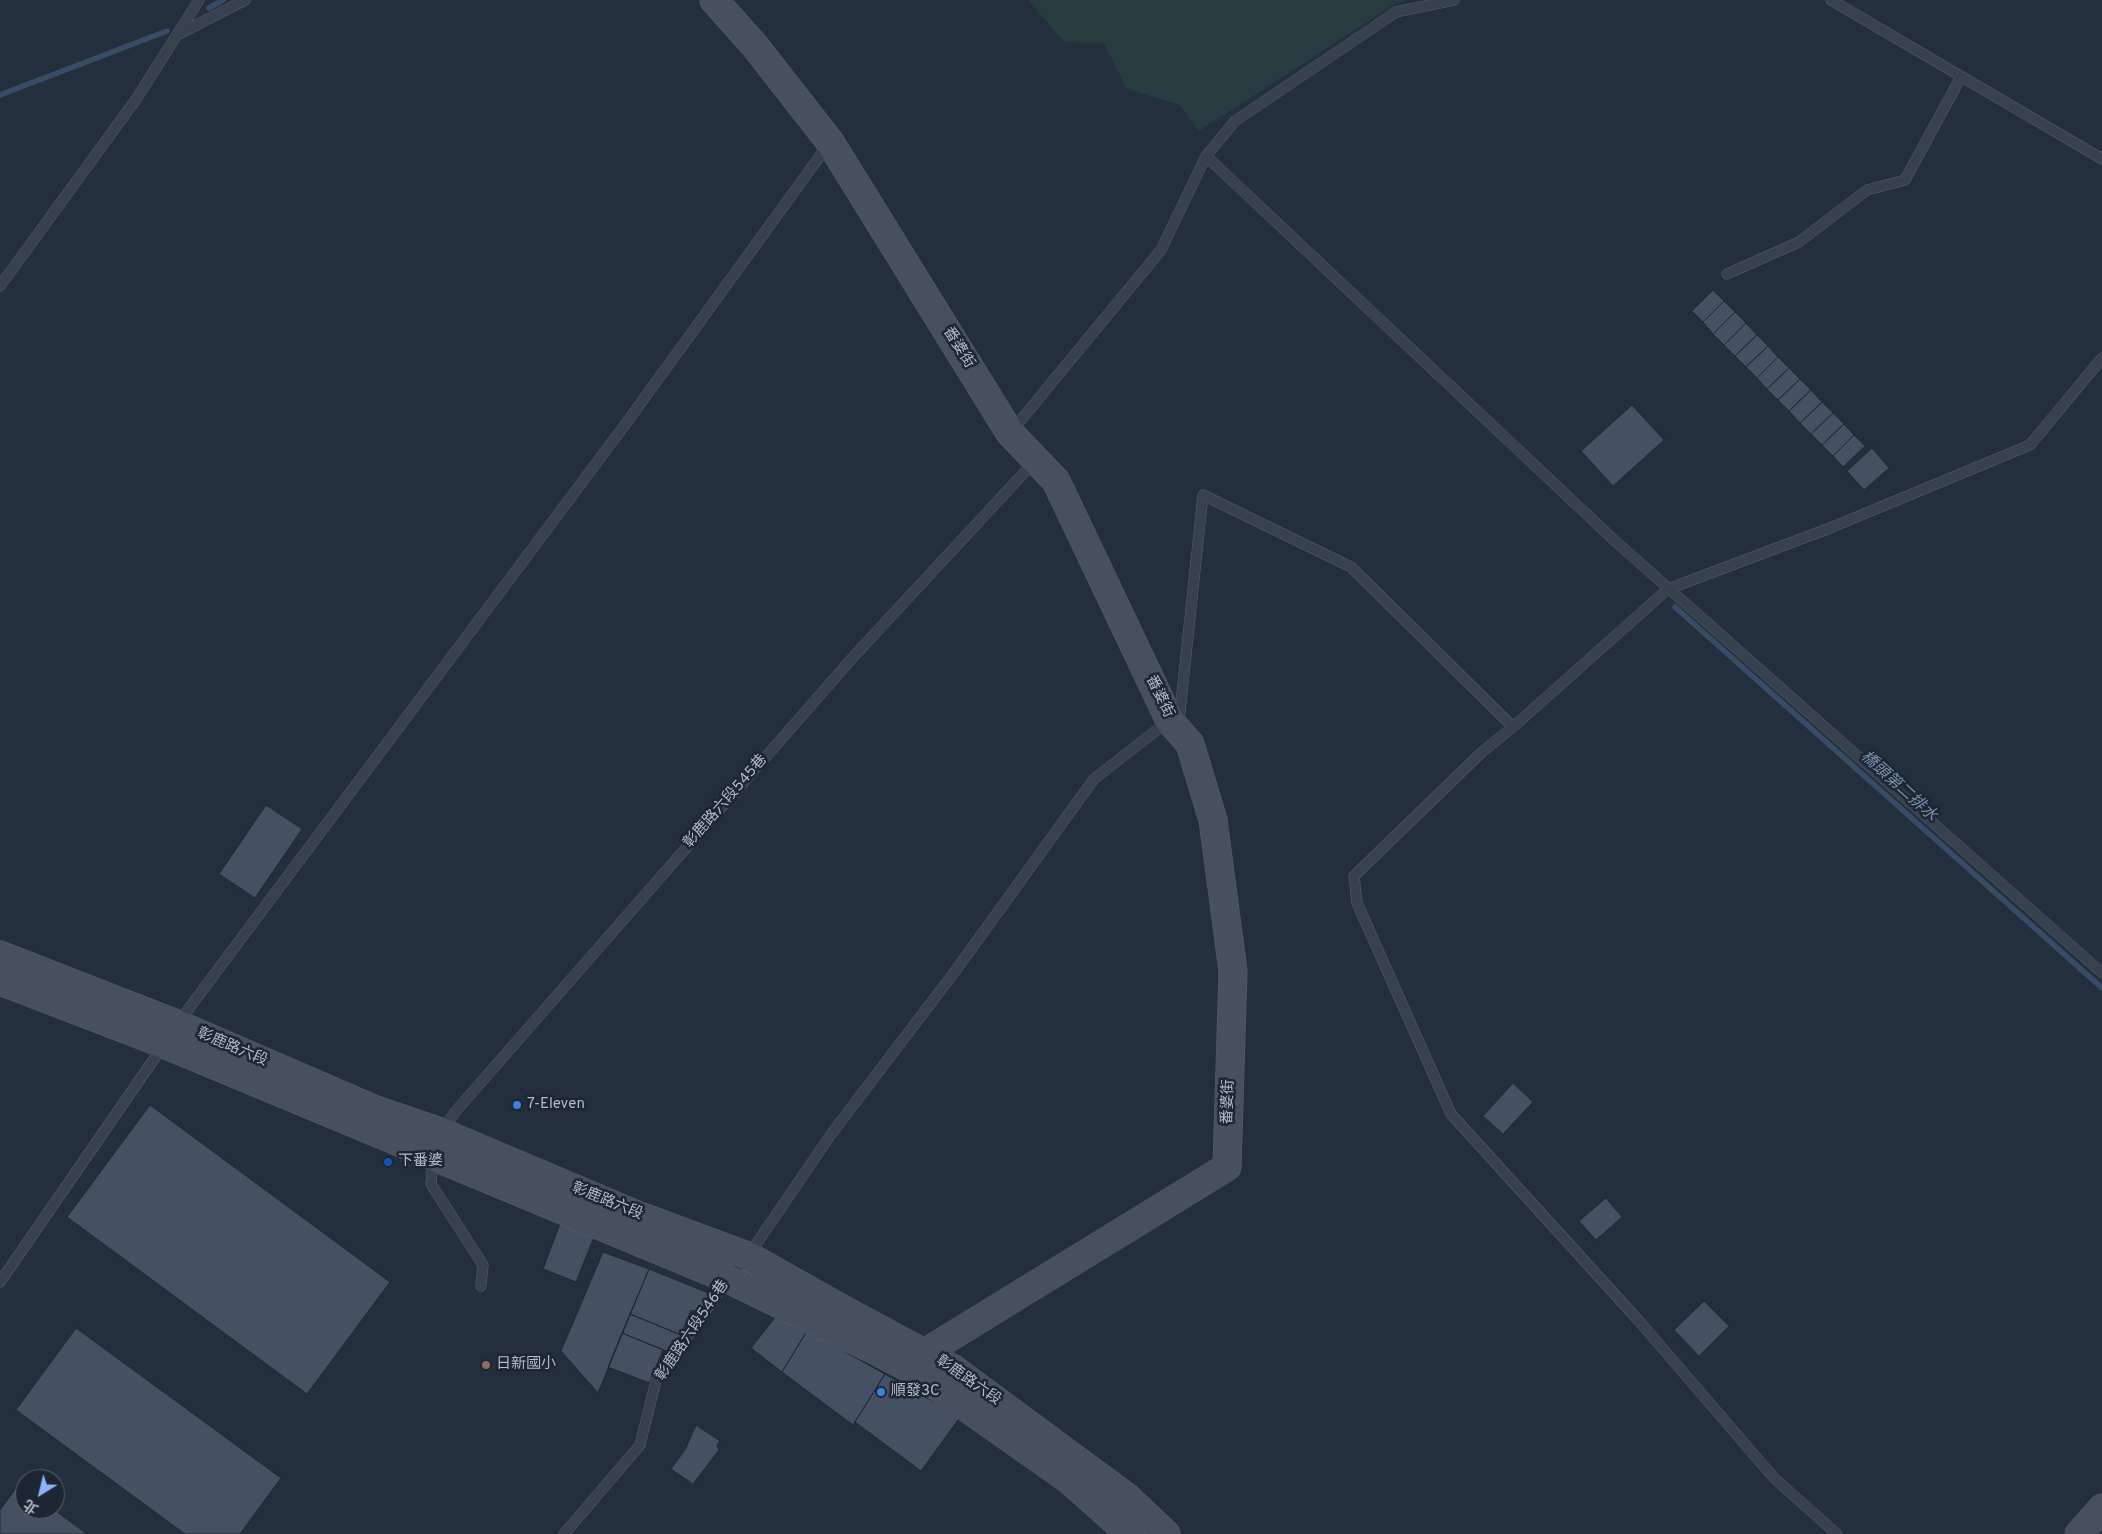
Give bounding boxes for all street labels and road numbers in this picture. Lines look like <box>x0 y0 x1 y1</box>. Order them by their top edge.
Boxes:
street label: 番婆街 <box>938 324 978 372</box>
street label: 番婆街 <box>1141 673 1177 721</box>
street label: 彰鹿路六段545巷 <box>680 751 772 853</box>
street label: 彰鹿路六段 <box>194 1025 270 1071</box>
street label: 番婆街 <box>1219 1079 1239 1125</box>
street label: 彰鹿路六段 <box>569 1180 645 1224</box>
street label: 彰鹿路六段546巷 <box>653 1277 733 1385</box>
street label: 彰鹿路六段 <box>932 1352 1004 1410</box>

